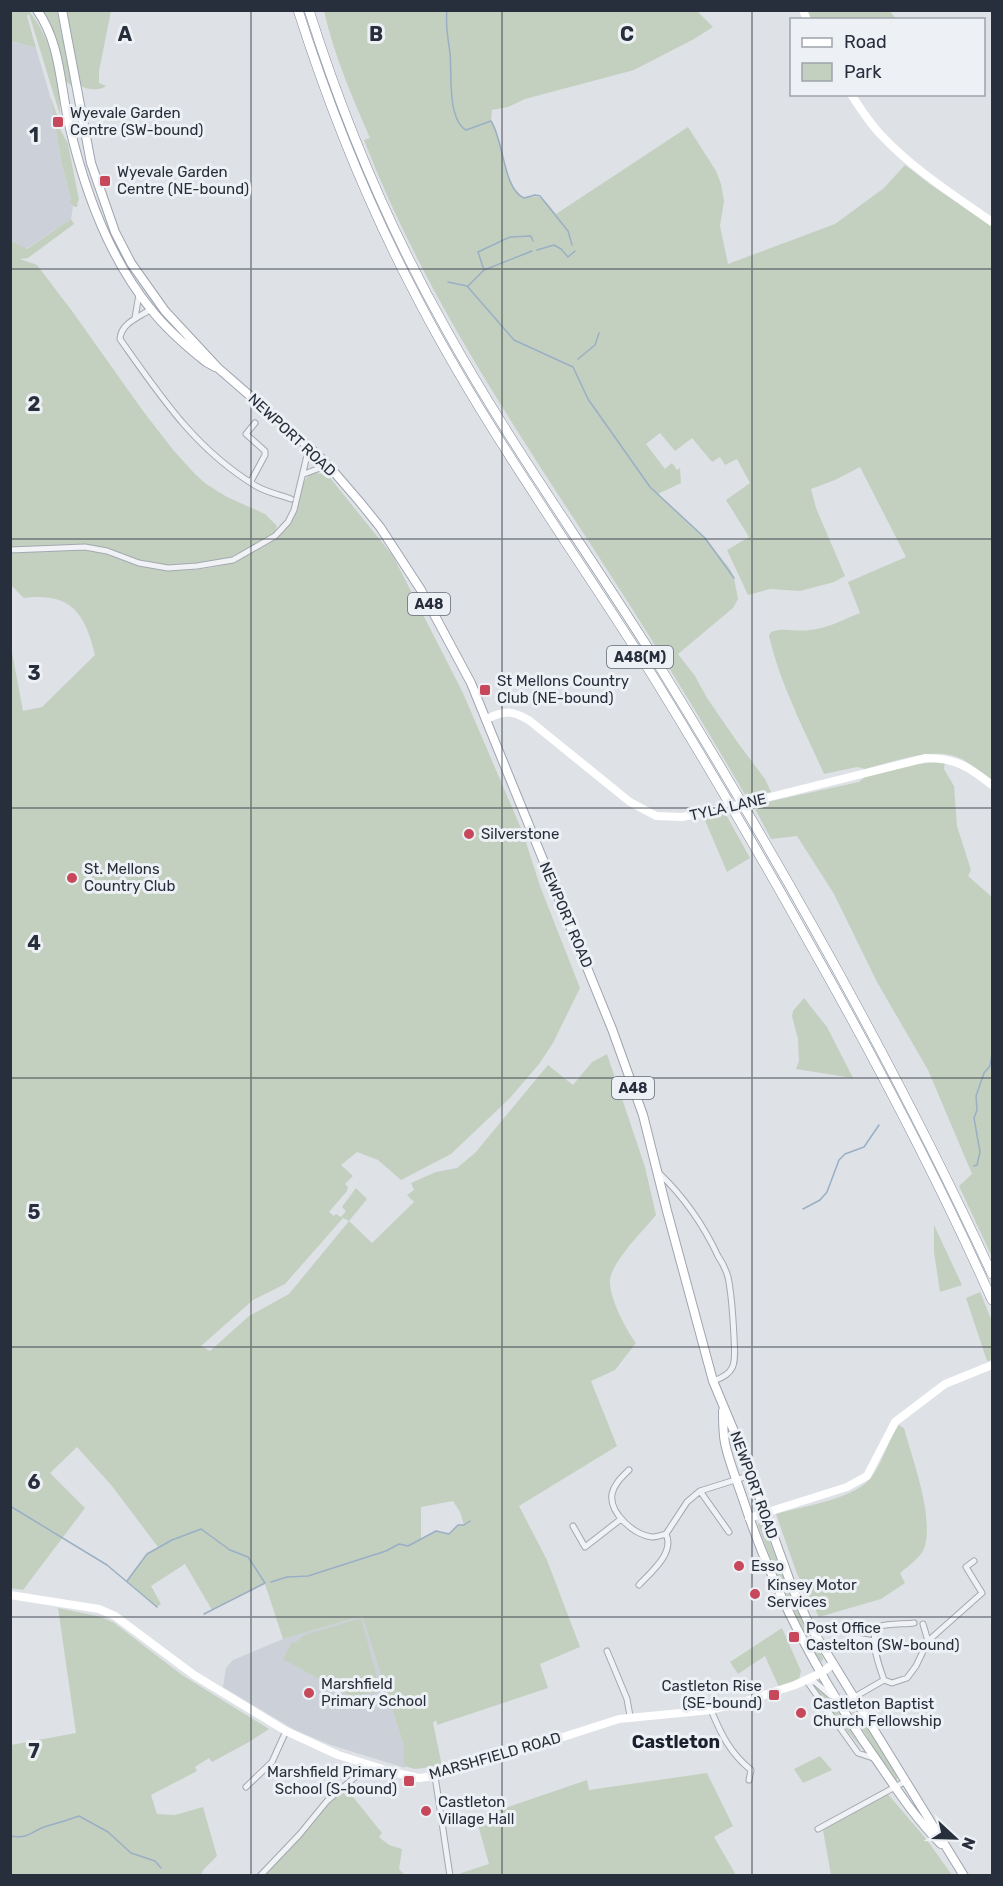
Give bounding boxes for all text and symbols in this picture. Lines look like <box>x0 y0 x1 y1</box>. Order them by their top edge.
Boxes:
legend <box>790 18 985 96</box>
text: A <box>118 22 133 46</box>
text: B <box>369 22 383 46</box>
text: C <box>620 22 634 46</box>
text: Road <box>844 31 887 53</box>
text: Park <box>844 61 882 83</box>
place label: Wyevale Garden Centre (SW-bound) <box>70 104 203 139</box>
marker: Wyevale Garden Centre (SW-bound) <box>51 115 65 129</box>
text: 1 <box>29 123 39 147</box>
place label: Wyevale Garden Centre (NE-bound) <box>117 163 249 198</box>
marker: Wyevale Garden Centre (NE-bound) <box>98 174 112 188</box>
street label: NEWPORT ROAD <box>244 390 340 480</box>
text: 2 <box>28 392 41 416</box>
road number: A48 <box>408 593 450 615</box>
road number: A48(M) <box>607 646 673 668</box>
text: 3 <box>27 661 41 685</box>
place label: St Mellons Country Club (NE-bound) <box>497 672 629 707</box>
marker: St Mellons Country Club (NE-bound) <box>478 683 492 697</box>
street label: TYLA LANE <box>688 789 768 825</box>
place label: Silverstone <box>481 825 559 843</box>
marker: Silverstone <box>462 827 476 841</box>
street label: NEWPORT ROAD <box>536 859 596 971</box>
place label: St. Mellons Country Club <box>84 860 175 895</box>
marker: St. Mellons Country Club <box>65 871 79 885</box>
text: 4 <box>27 931 41 955</box>
road number: A48 <box>612 1077 654 1099</box>
text: 5 <box>28 1200 41 1224</box>
street label: NEWPORT ROAD <box>726 1429 782 1541</box>
text: 6 <box>27 1470 41 1494</box>
place label: Esso <box>751 1557 784 1575</box>
marker: Esso <box>732 1559 746 1573</box>
place label: Kinsey Motor Services <box>767 1576 857 1611</box>
marker: Kinsey Motor Services <box>748 1587 762 1601</box>
place label: Post Office Castelton (SW-bound) <box>806 1619 960 1654</box>
marker: Post Office Castelton (SW-bound) <box>787 1630 801 1644</box>
place label: Marshfield Primary School <box>321 1675 426 1710</box>
place label: Castleton Rise (SE-bound) <box>661 1677 762 1712</box>
marker: Marshfield Primary School <box>302 1686 316 1700</box>
marker: Castleton Rise (SE-bound) <box>767 1688 781 1702</box>
place label: Castleton Baptist Church Fellowship <box>813 1695 942 1730</box>
marker: Castleton Baptist Church Fellowship <box>794 1706 808 1720</box>
street label: MARSHFIELD ROAD <box>427 1729 563 1783</box>
district label: Castleton <box>632 1731 720 1753</box>
text: 7 <box>28 1739 40 1763</box>
place label: Marshfield Primary School (S-bound) <box>267 1763 397 1798</box>
marker: Marshfield Primary School (S-bound) <box>402 1774 416 1788</box>
place label: Castleton Village Hall <box>438 1793 514 1828</box>
marker: Castleton Village Hall <box>419 1804 433 1818</box>
north arrow <box>925 1808 985 1868</box>
text: N <box>957 1835 979 1852</box>

